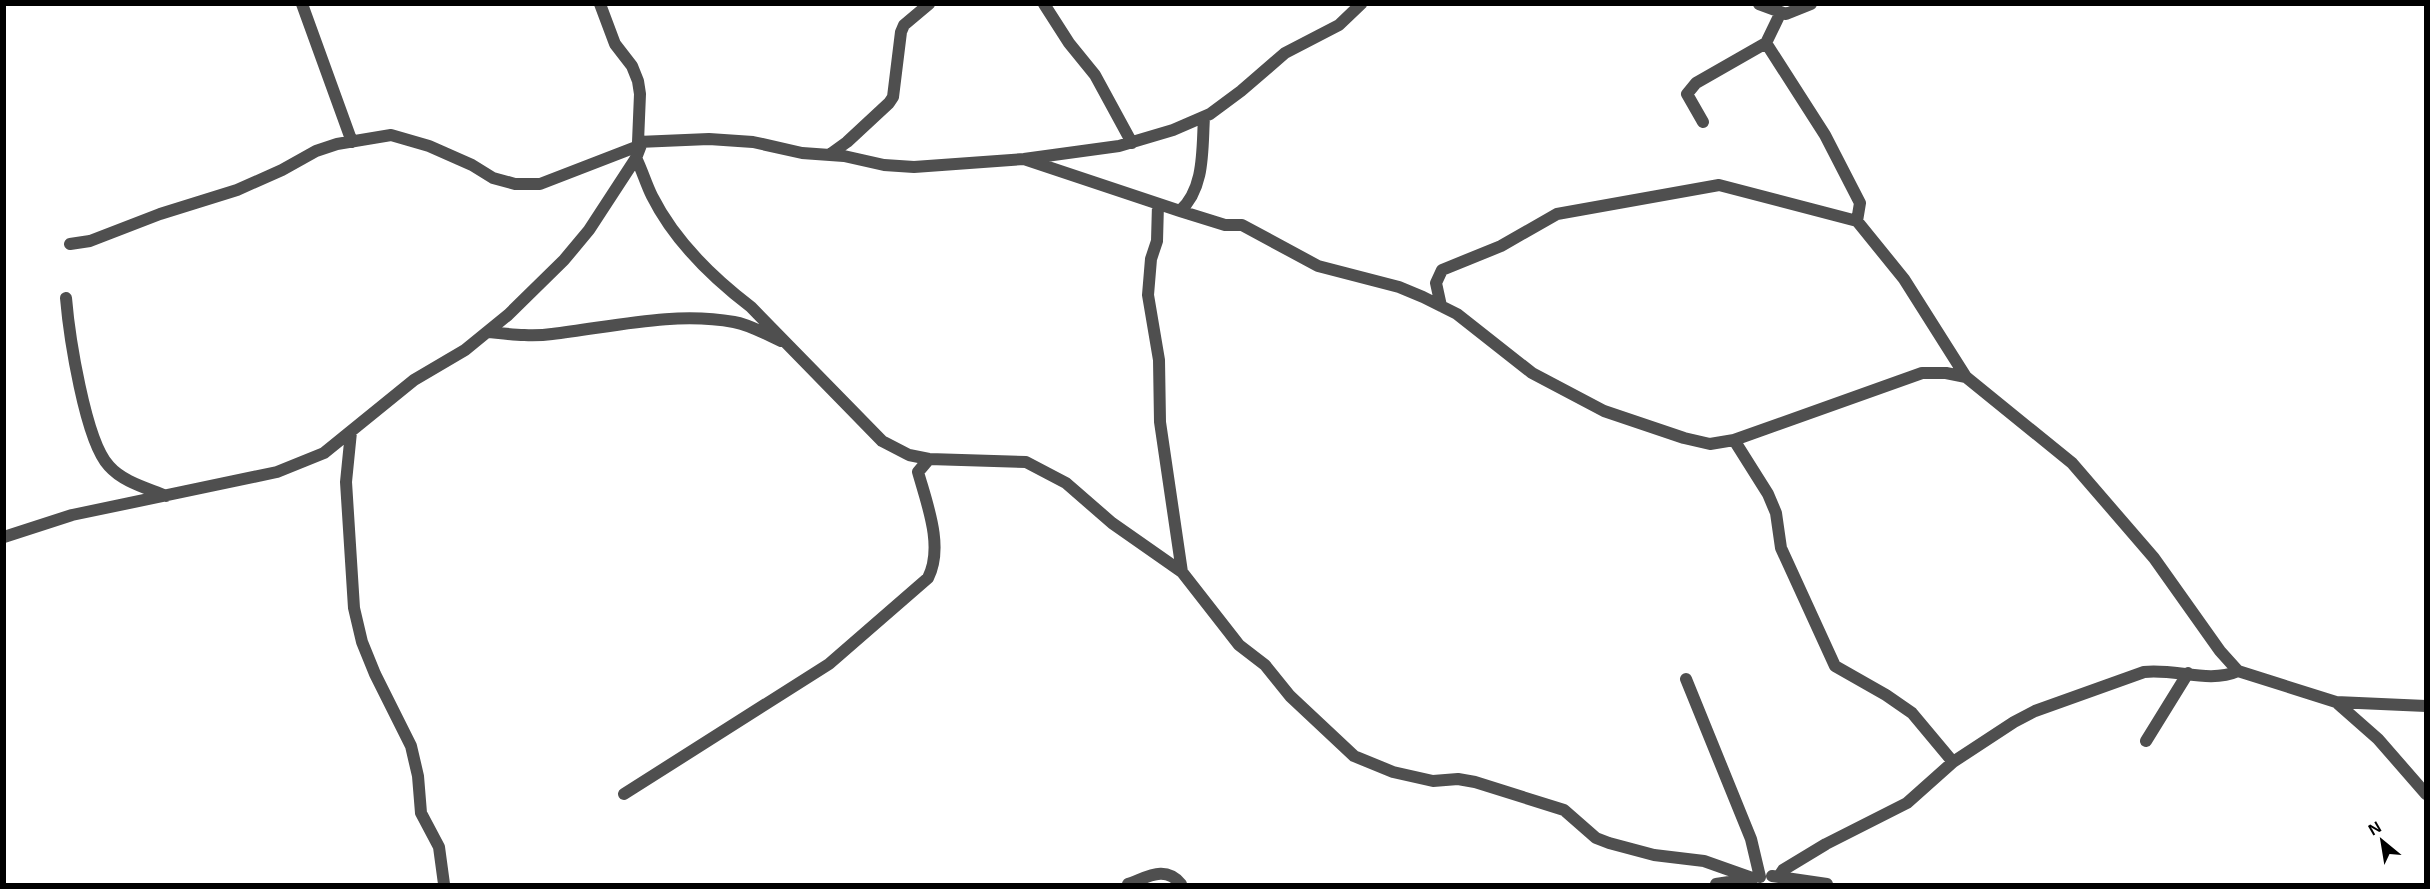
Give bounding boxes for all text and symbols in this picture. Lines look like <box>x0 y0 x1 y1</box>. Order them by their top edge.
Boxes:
north arrow <box>2352 811 2412 871</box>
text: N <box>2365 818 2384 839</box>

